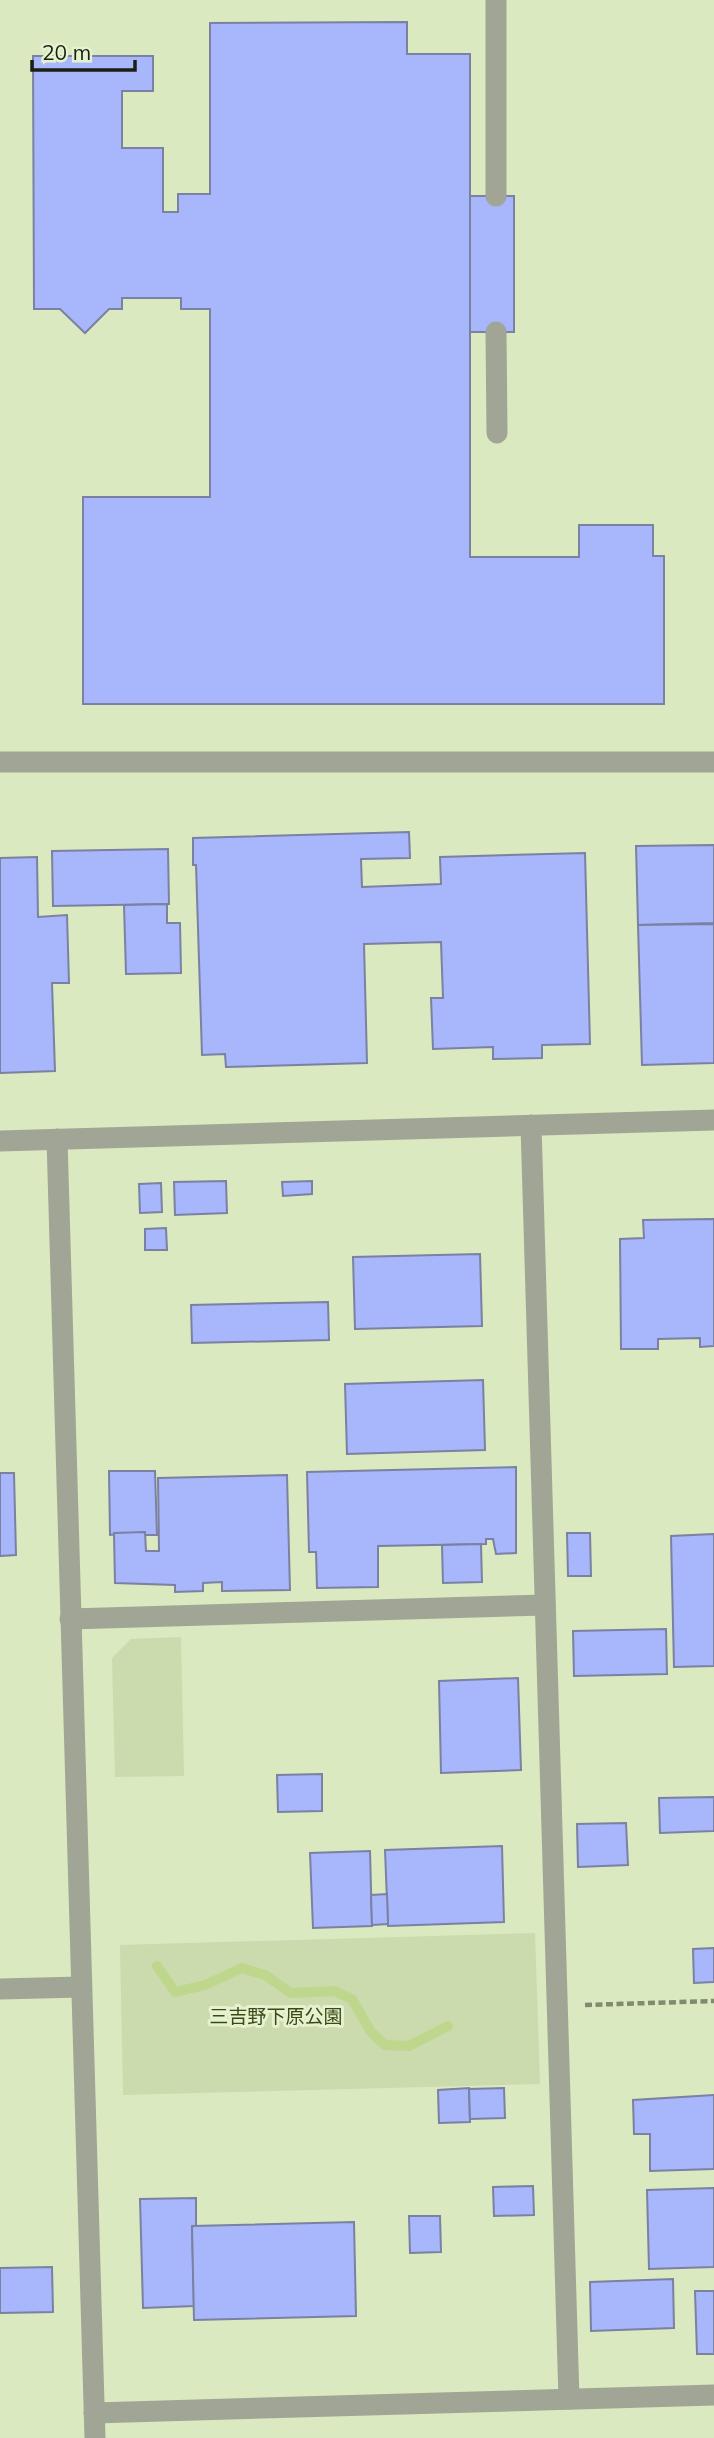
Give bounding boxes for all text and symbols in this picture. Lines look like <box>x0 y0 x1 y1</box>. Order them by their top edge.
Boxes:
scale bar <box>32 28 135 72</box>
text: 20 m <box>42 39 91 65</box>
park label: 三吉野下原公園 <box>209 2004 343 2028</box>

